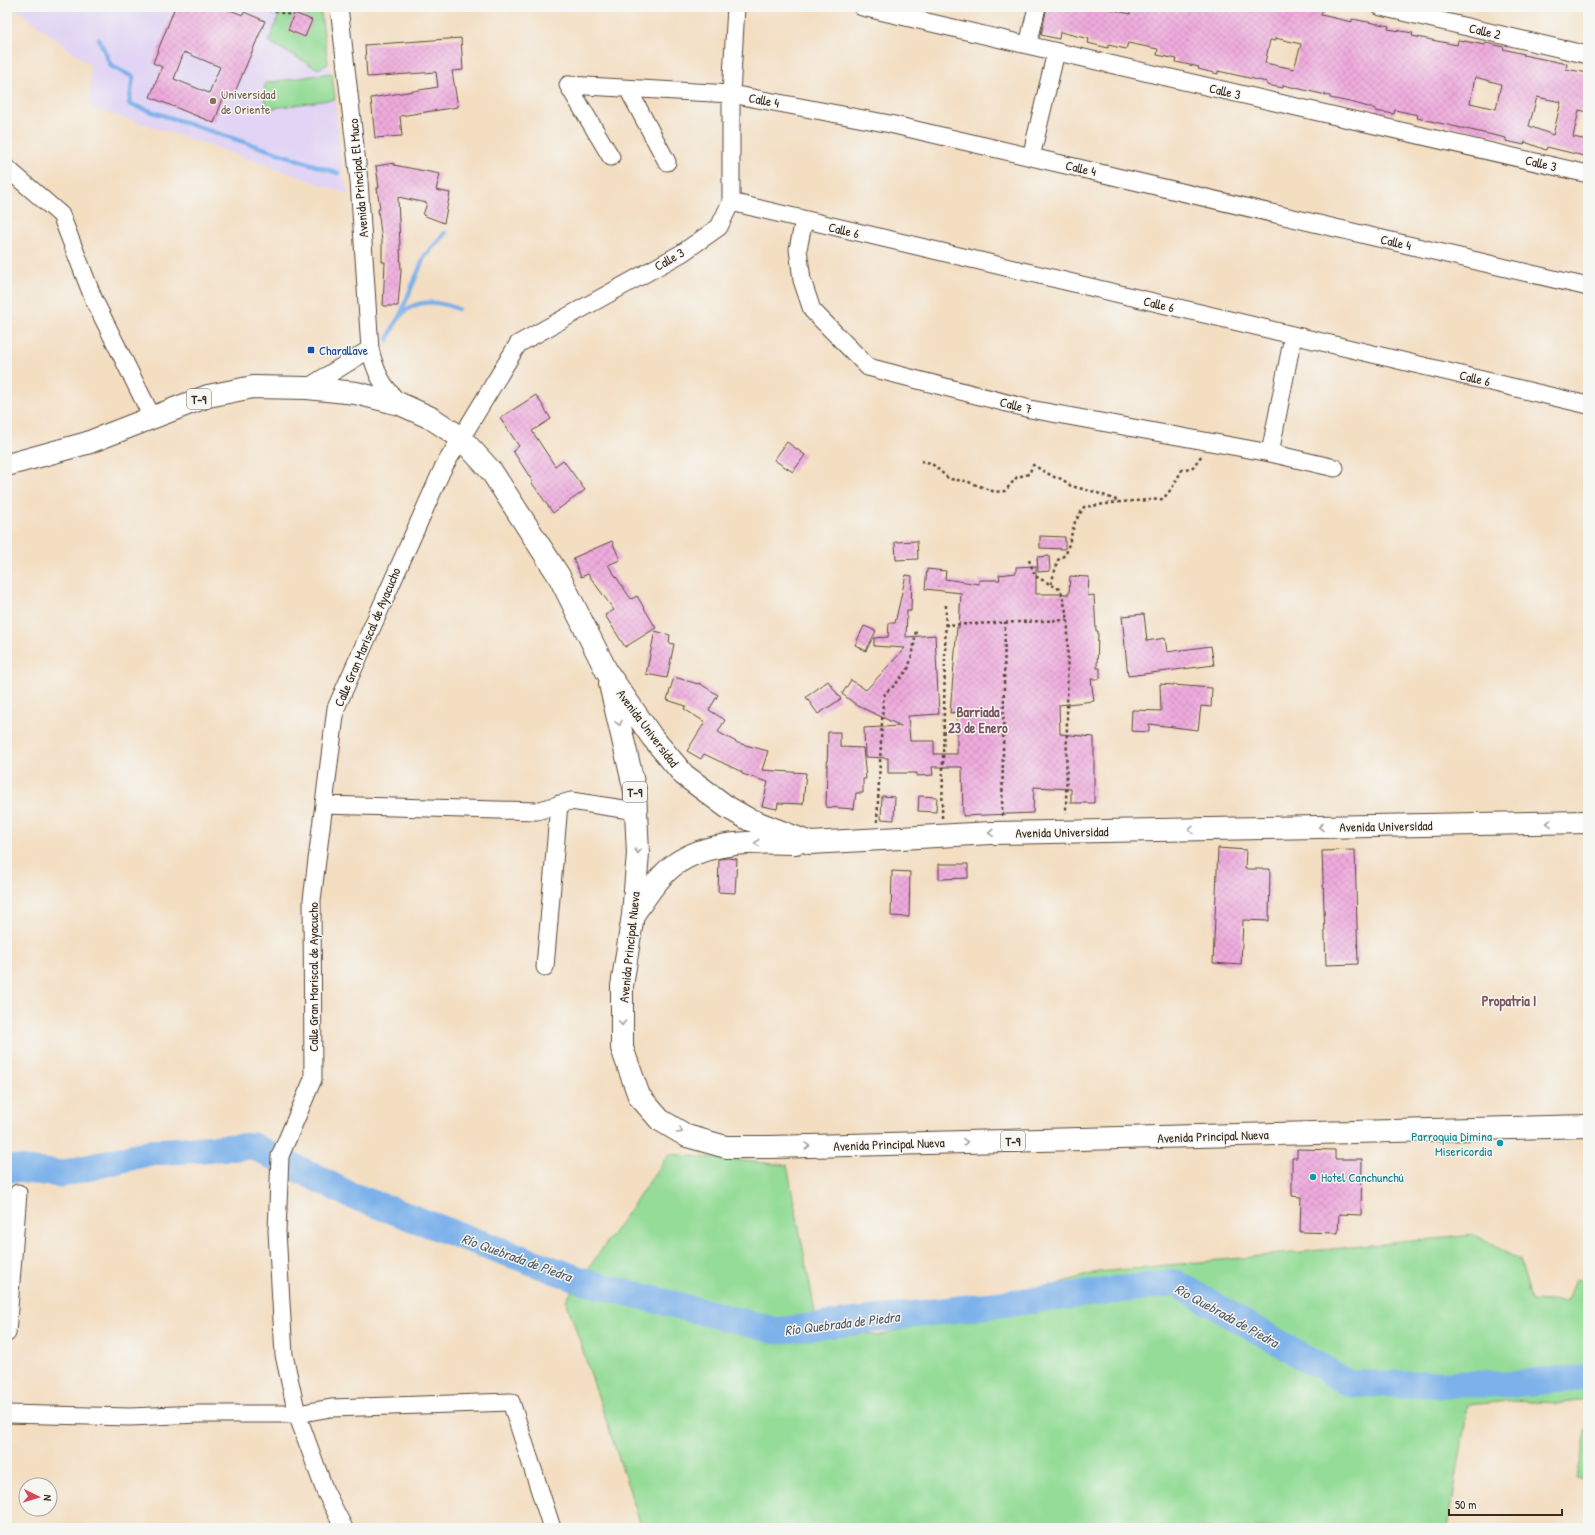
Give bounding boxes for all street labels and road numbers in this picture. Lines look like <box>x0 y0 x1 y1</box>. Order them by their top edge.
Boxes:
street label: Calle 2 <box>1467 19 1503 43</box>
street label: Calle 3 <box>1207 79 1243 103</box>
street label: Calle 4 <box>747 88 781 112</box>
street label: Avenida Principal El Muco <box>344 118 372 238</box>
street label: Calle 3 <box>1523 151 1559 175</box>
street label: Calle 4 <box>1064 156 1098 180</box>
street label: Calle 6 <box>827 218 861 242</box>
street label: Calle 4 <box>1379 230 1413 254</box>
street label: Calle 3 <box>651 243 687 275</box>
street label: Calle 6 <box>1142 292 1176 316</box>
street label: Calle 6 <box>1458 366 1492 390</box>
road number: T-9 <box>187 389 211 409</box>
street label: Calle 7 <box>998 392 1034 418</box>
street label: Calle Gran Mariscal de Ayacucho <box>329 565 405 709</box>
street label: Avenida Universidad <box>613 685 683 771</box>
road number: T-9 <box>623 782 647 802</box>
street label: Avenida Universidad <box>1339 816 1433 836</box>
street label: Avenida Universidad <box>1015 822 1109 842</box>
street label: Avenida Principal Nueva <box>614 891 644 1003</box>
street label: Calle Gran Mariscal de Ayacucho <box>304 902 322 1052</box>
street label: Avenida Principal Nueva <box>1157 1125 1269 1147</box>
road number: T-9 <box>1001 1131 1025 1151</box>
street label: Avenida Principal Nueva <box>833 1133 945 1155</box>

